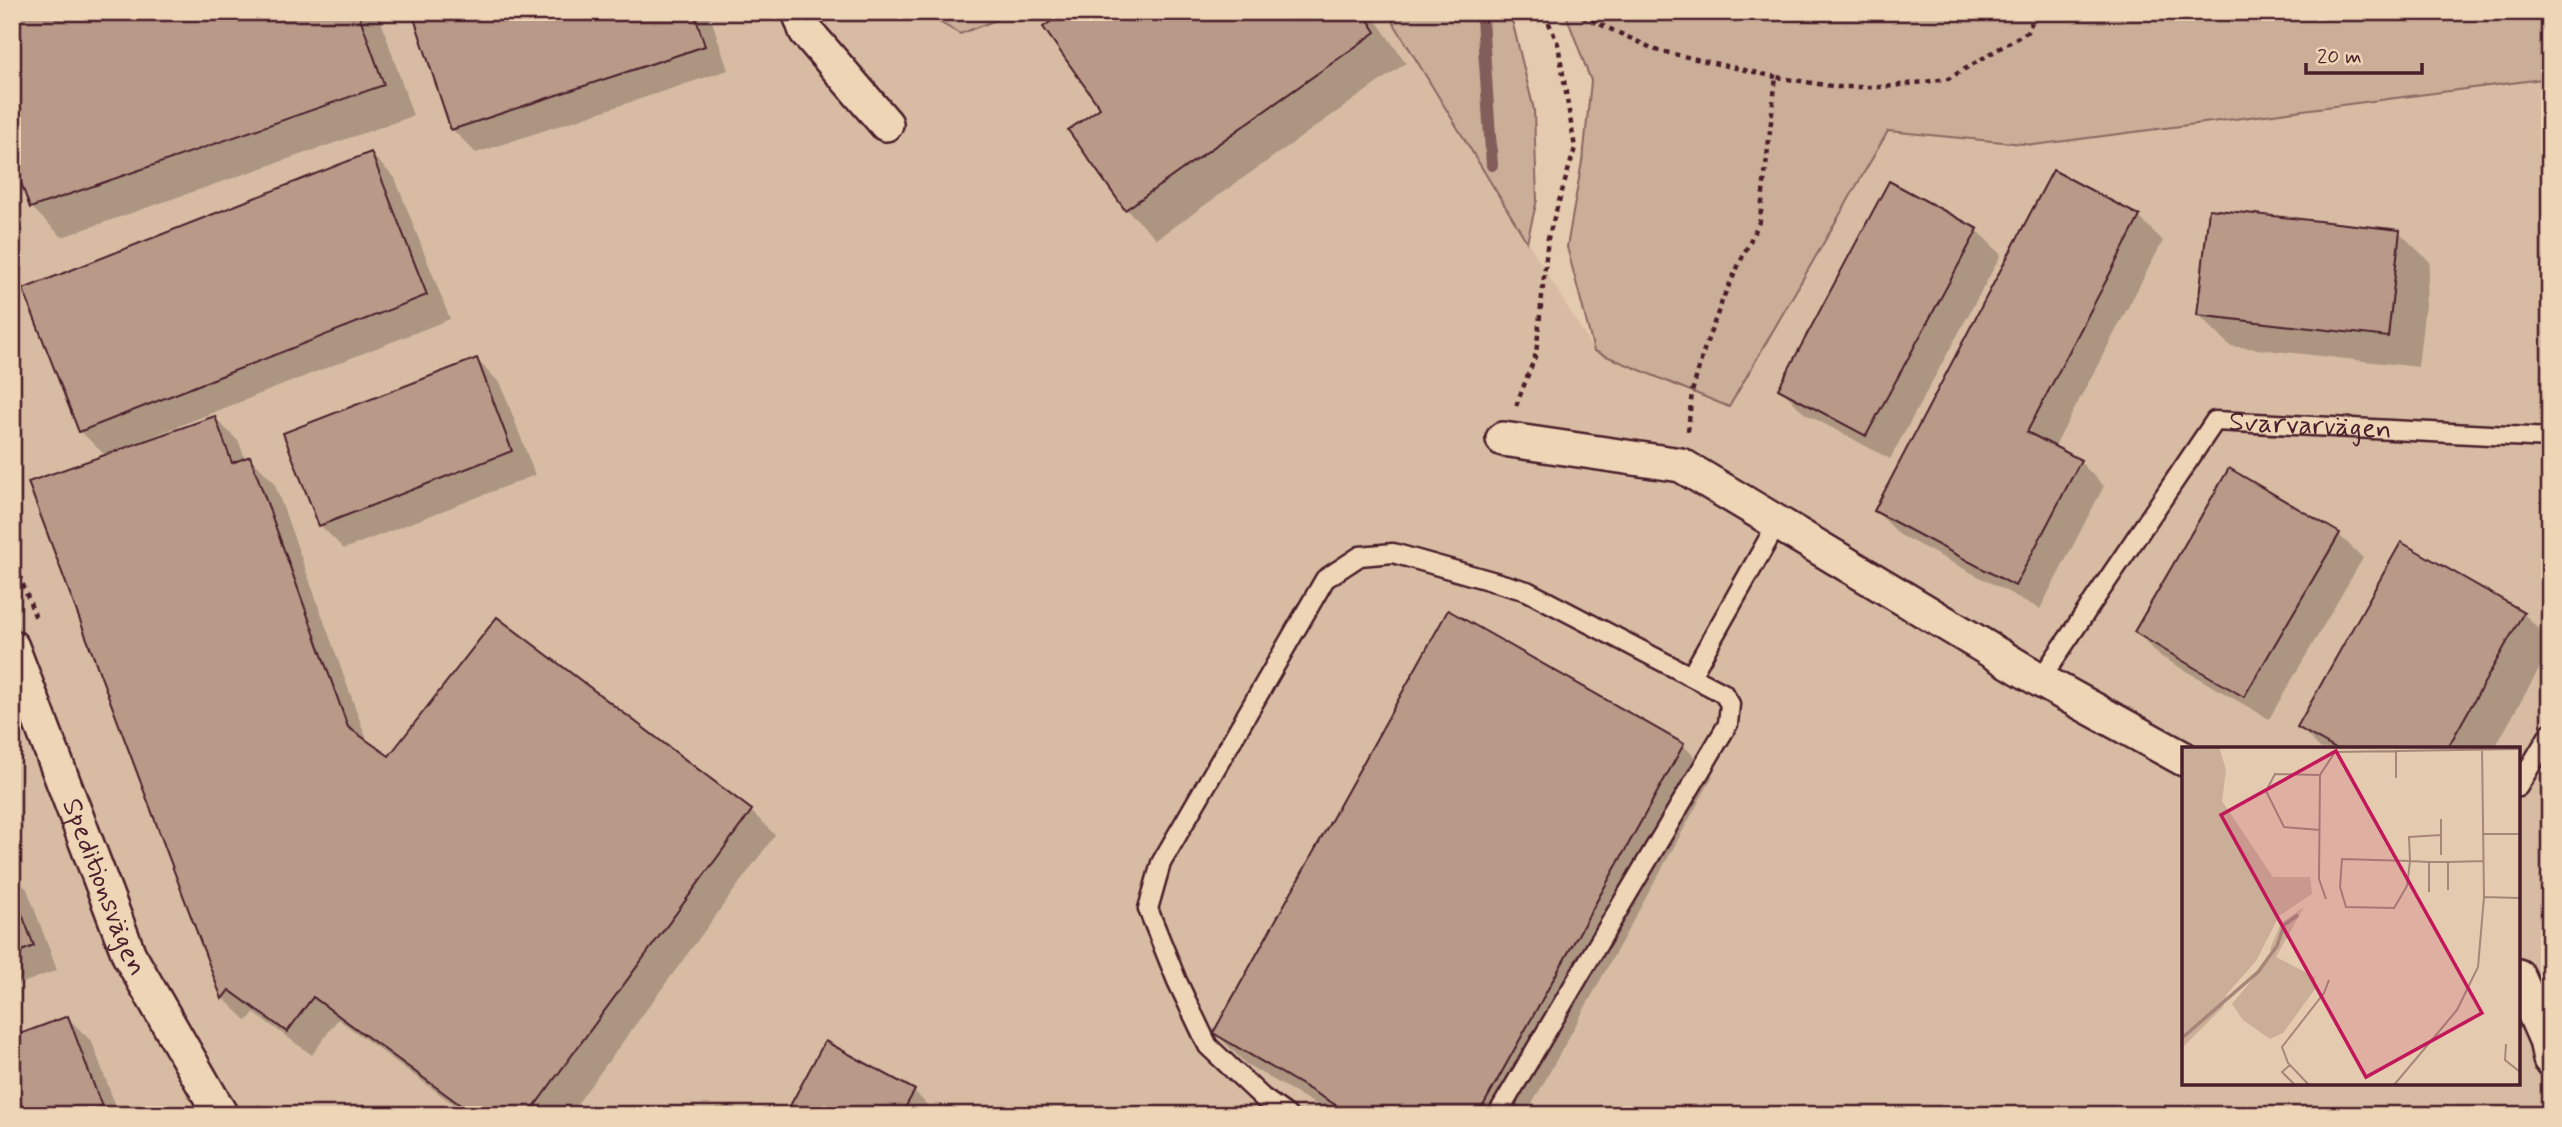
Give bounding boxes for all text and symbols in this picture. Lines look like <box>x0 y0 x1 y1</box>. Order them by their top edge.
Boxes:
scale bar <box>2306 32 2422 76</box>
text: 20 m <box>2317 43 2362 71</box>
street label: Svarvarvägen <box>2228 403 2393 448</box>
inset map <box>2182 747 2520 1085</box>
street label: Speditionsvägen <box>53 793 156 983</box>

